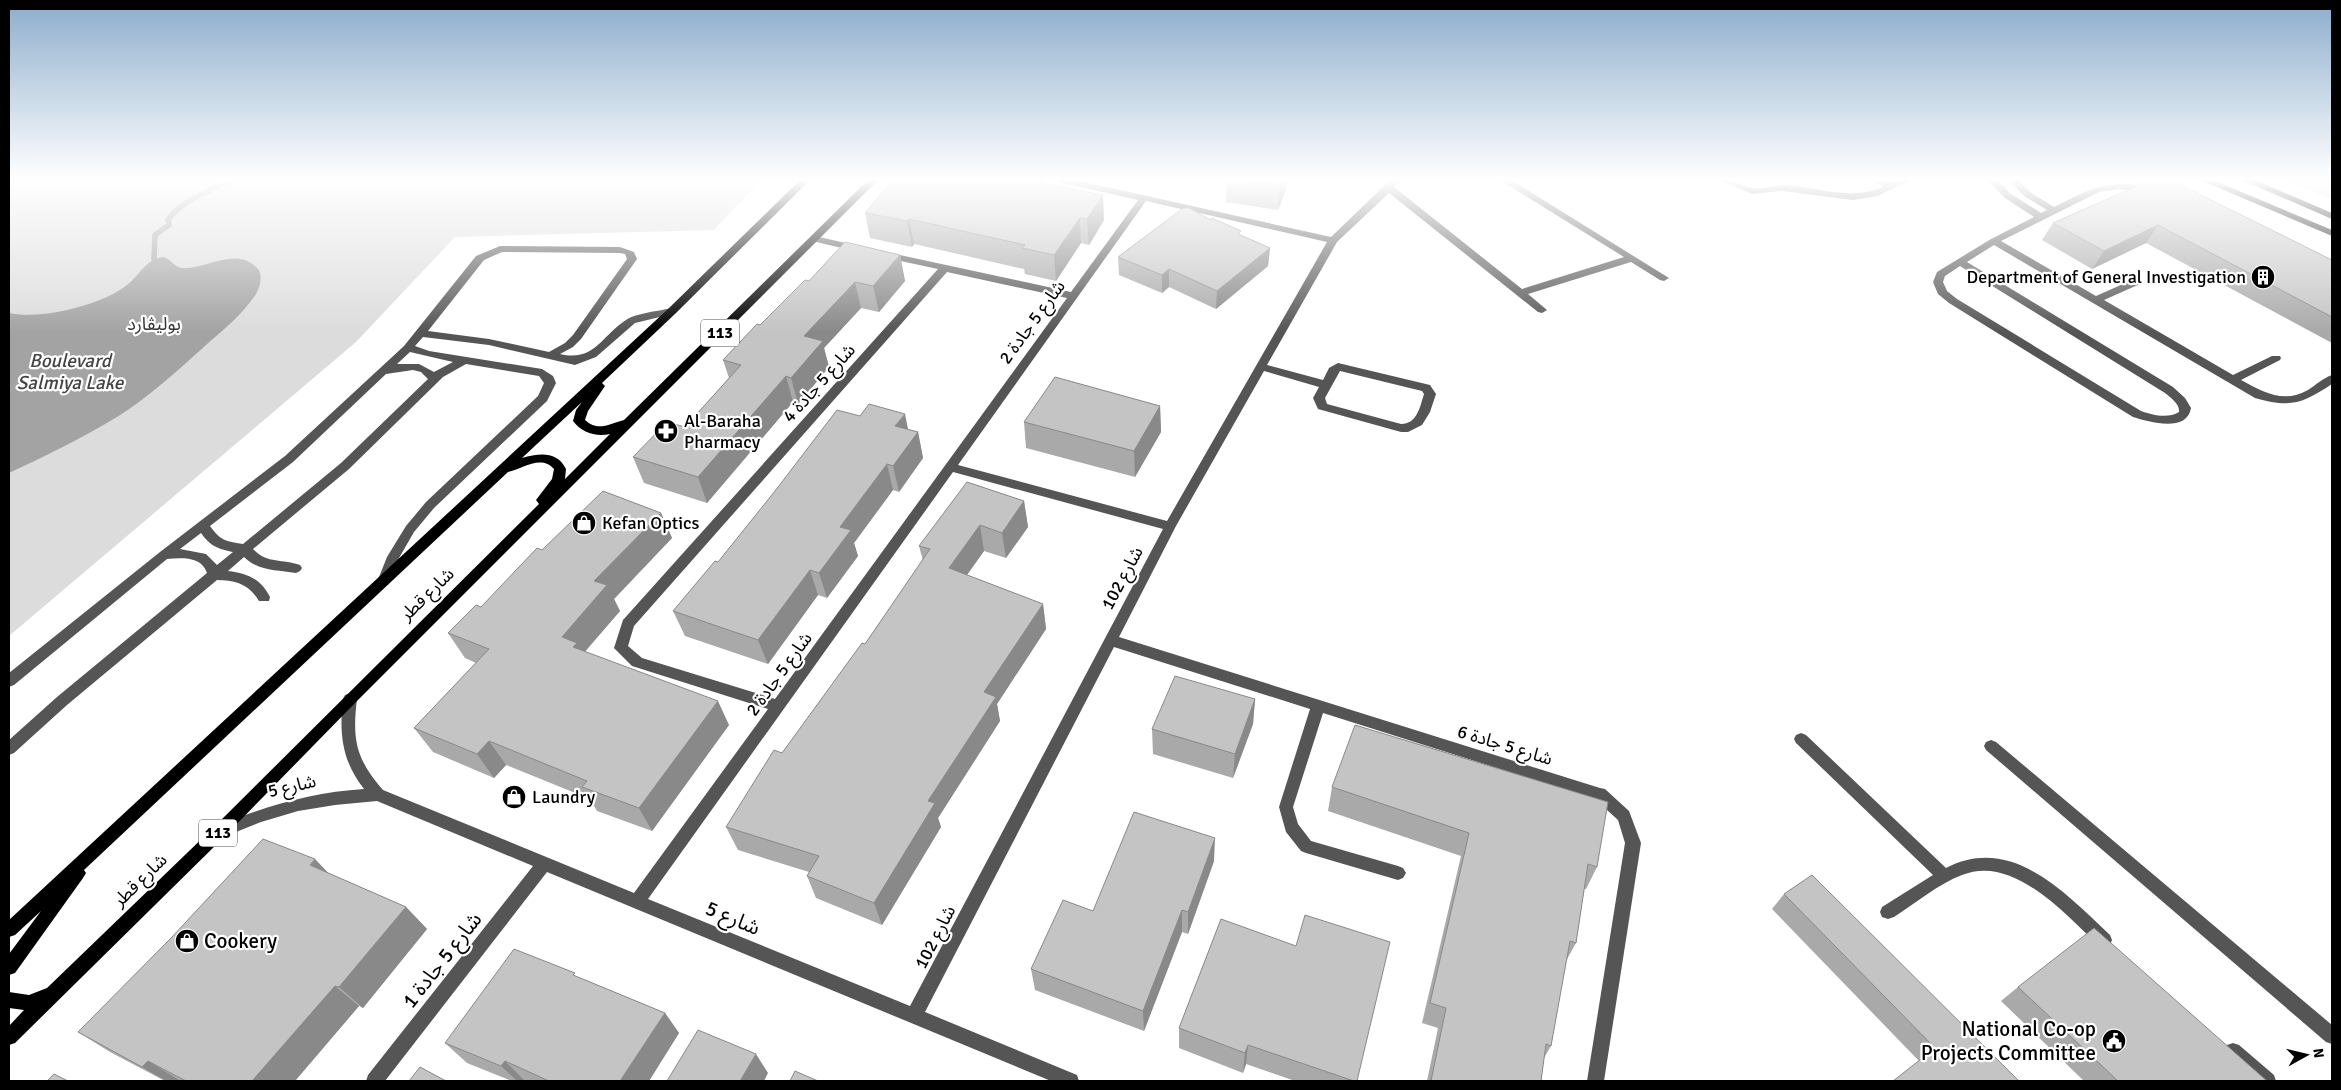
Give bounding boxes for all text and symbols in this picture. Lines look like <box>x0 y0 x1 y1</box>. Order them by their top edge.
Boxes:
building icon: Department of General Investigation <box>2250 264 2276 290</box>
place label: Department of General Investigation <box>1966 266 2246 288</box>
street label: شارع 5 جادة 2 <box>994 276 1072 370</box>
park label: بوليڤارد <box>127 313 181 335</box>
road number: 113 <box>701 319 739 346</box>
street label: شارع 5 جادة 4 <box>778 339 862 429</box>
water label: Boulevard Salmiya Lake <box>17 349 125 395</box>
place label: Al-Baraha Pharmacy <box>684 410 761 453</box>
pharmacy icon: Al-Baraha Pharmacy <box>653 418 679 444</box>
shop icon: Kefan Optics <box>571 510 597 536</box>
place label: Kefan Optics <box>602 512 700 534</box>
street label: شارع 102 <box>1096 543 1150 615</box>
street label: شارع قطر <box>395 563 461 628</box>
street label: شارع 5 جادة 2 <box>741 628 819 722</box>
street label: شارع 5 جادة 6 <box>1454 720 1555 773</box>
street label: شارع 5 <box>266 770 319 805</box>
shop icon: Laundry <box>501 784 527 810</box>
place label: Laundry <box>532 786 596 808</box>
road number: 113 <box>199 820 237 846</box>
street label: شارع قطر <box>108 849 174 914</box>
street label: شارع 5 <box>701 895 764 943</box>
street label: شارع 102 <box>910 902 963 974</box>
street label: شارع 5 جادة 1 <box>397 907 489 1014</box>
shop icon: Cookery <box>174 928 200 954</box>
place label: Cookery <box>204 928 277 954</box>
place label: National Co-op Projects Committee <box>1921 1016 2096 1066</box>
public building icon: National Co-op Projects Committee <box>2101 1028 2127 1054</box>
north arrow <box>2281 1030 2331 1080</box>
text: N <box>2309 1047 2327 1059</box>

